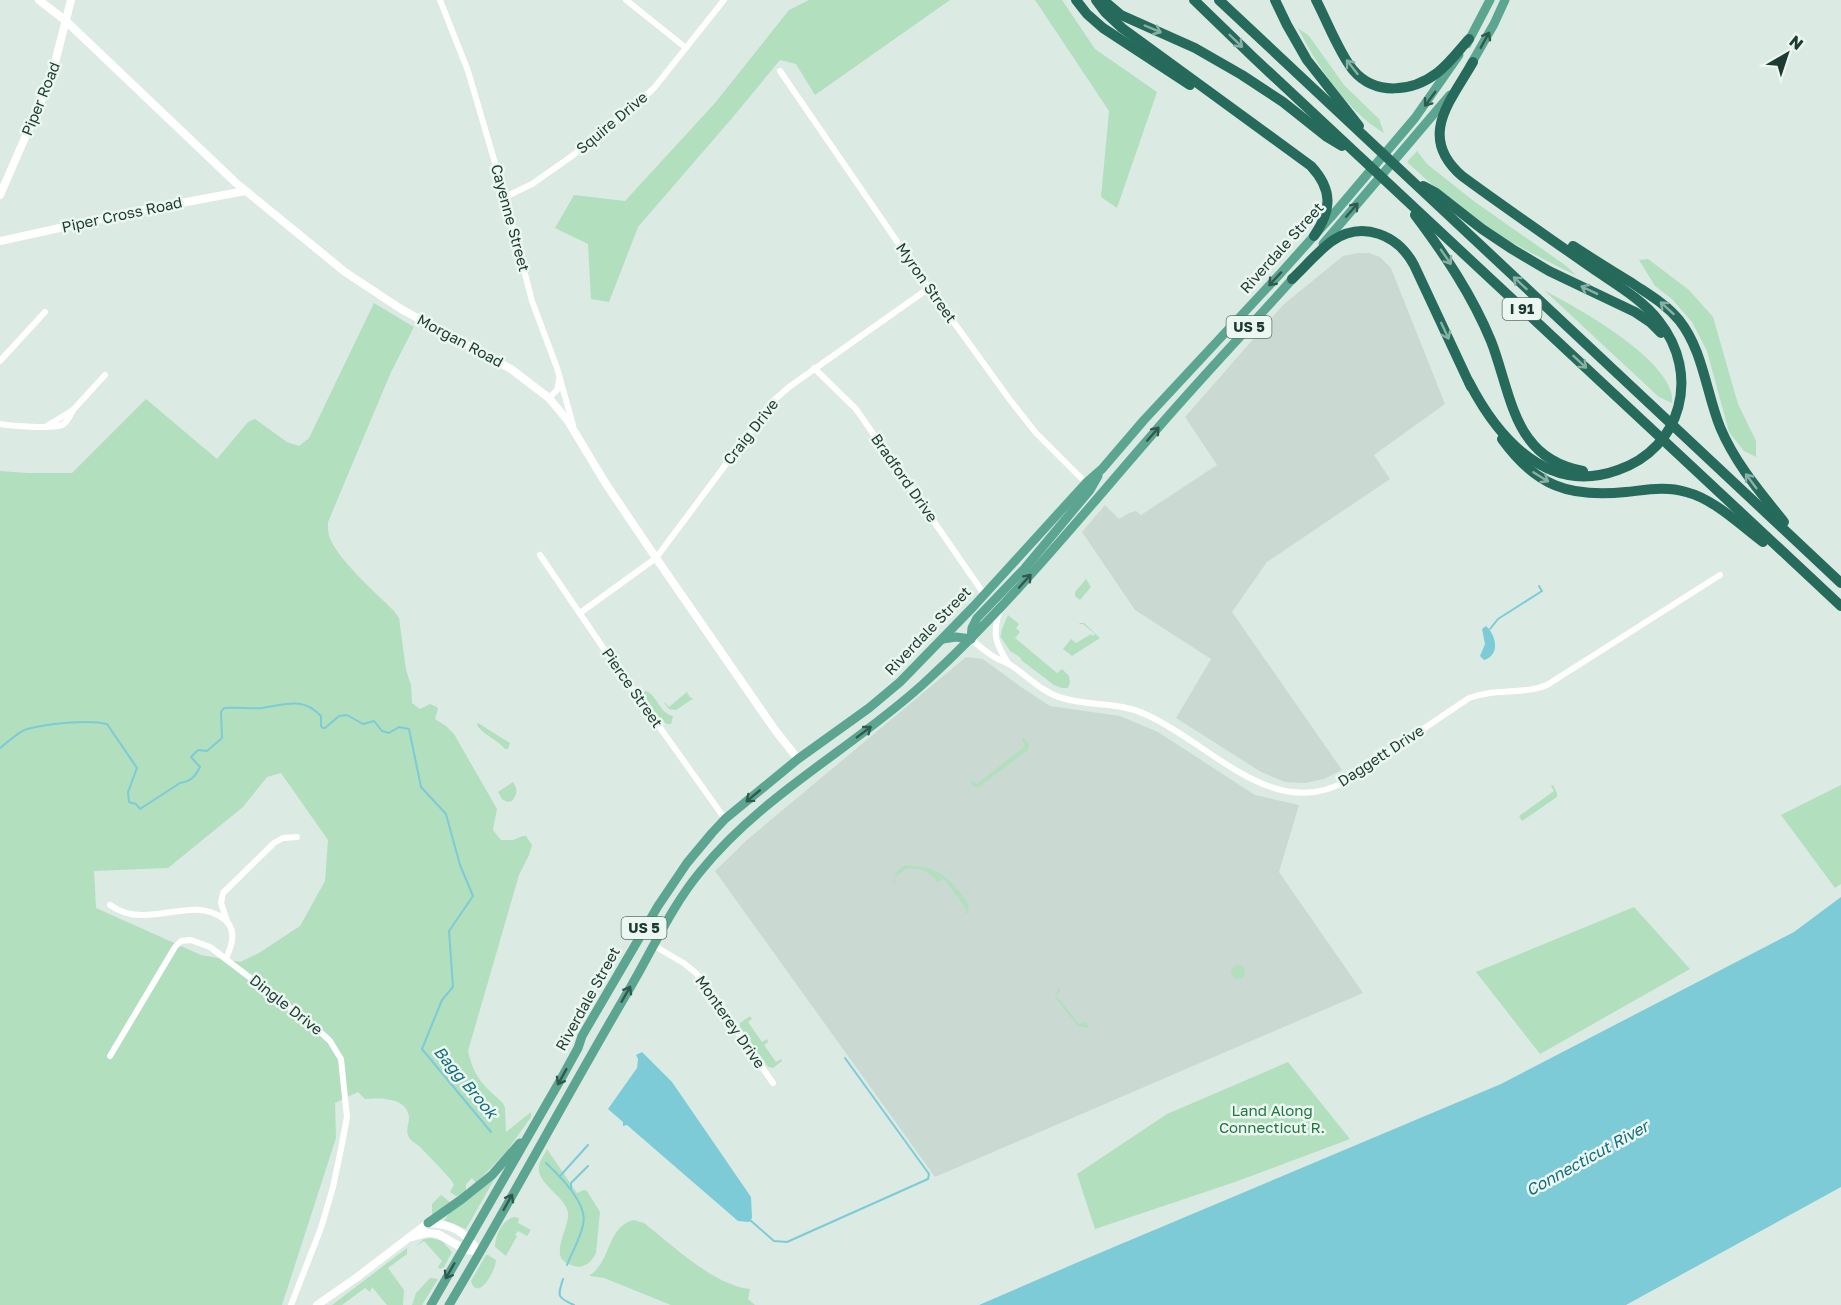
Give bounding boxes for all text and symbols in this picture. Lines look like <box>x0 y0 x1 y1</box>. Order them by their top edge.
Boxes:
one-way arrow <box>1144 24 1162 35</box>
north arrow <box>1757 24 1817 84</box>
text: N <box>1785 31 1807 54</box>
one-way arrow <box>1480 32 1492 49</box>
one-way arrow <box>1228 34 1243 48</box>
street label: Piper Road <box>17 59 63 138</box>
one-way arrow <box>1346 60 1359 76</box>
street label: Squire Drive <box>572 87 651 157</box>
one-way arrow <box>1424 90 1436 106</box>
street label: Cayenne Street <box>488 162 534 273</box>
street label: Piper Cross Road <box>60 192 184 236</box>
street label: Riverdale Street <box>1236 198 1327 296</box>
one-way arrow <box>1346 202 1359 218</box>
street label: Myron Street <box>893 239 961 326</box>
one-way arrow <box>1440 249 1452 265</box>
one-way arrow <box>1268 272 1282 287</box>
one-way arrow <box>1513 276 1528 290</box>
one-way arrow <box>1580 284 1598 296</box>
road number: I 91 <box>1502 298 1541 320</box>
one-way arrow <box>1659 301 1674 315</box>
street label: Morgan Road <box>414 310 507 370</box>
road number: US 5 <box>1226 316 1272 338</box>
one-way arrow <box>1440 322 1452 340</box>
one-way arrow <box>1572 355 1587 369</box>
street label: Craig Drive <box>719 395 782 468</box>
one-way arrow <box>1145 426 1159 442</box>
street label: Bradford Drive <box>868 430 942 525</box>
one-way arrow <box>1532 472 1549 484</box>
one-way arrow <box>1745 473 1758 489</box>
one-way arrow <box>1018 574 1032 589</box>
street label: Riverdale Street <box>881 582 974 678</box>
street label: Pierce Street <box>599 644 667 731</box>
street label: Daggett Drive <box>1334 721 1427 790</box>
one-way arrow <box>856 726 872 739</box>
one-way arrow <box>746 789 761 803</box>
road number: US 5 <box>622 917 666 939</box>
street label: Riverdale Street <box>551 943 623 1054</box>
street label: Dingle Drive <box>247 970 327 1038</box>
street label: Monterey Drive <box>692 972 770 1072</box>
one-way arrow <box>621 986 633 1003</box>
water label: Bagg Brook <box>430 1042 503 1124</box>
one-way arrow <box>556 1068 568 1085</box>
park label: Land Along Connecticut R. <box>1219 1101 1325 1136</box>
water label: Connecticut River <box>1522 1115 1654 1200</box>
one-way arrow <box>503 1193 514 1211</box>
one-way arrow <box>444 1262 456 1279</box>

